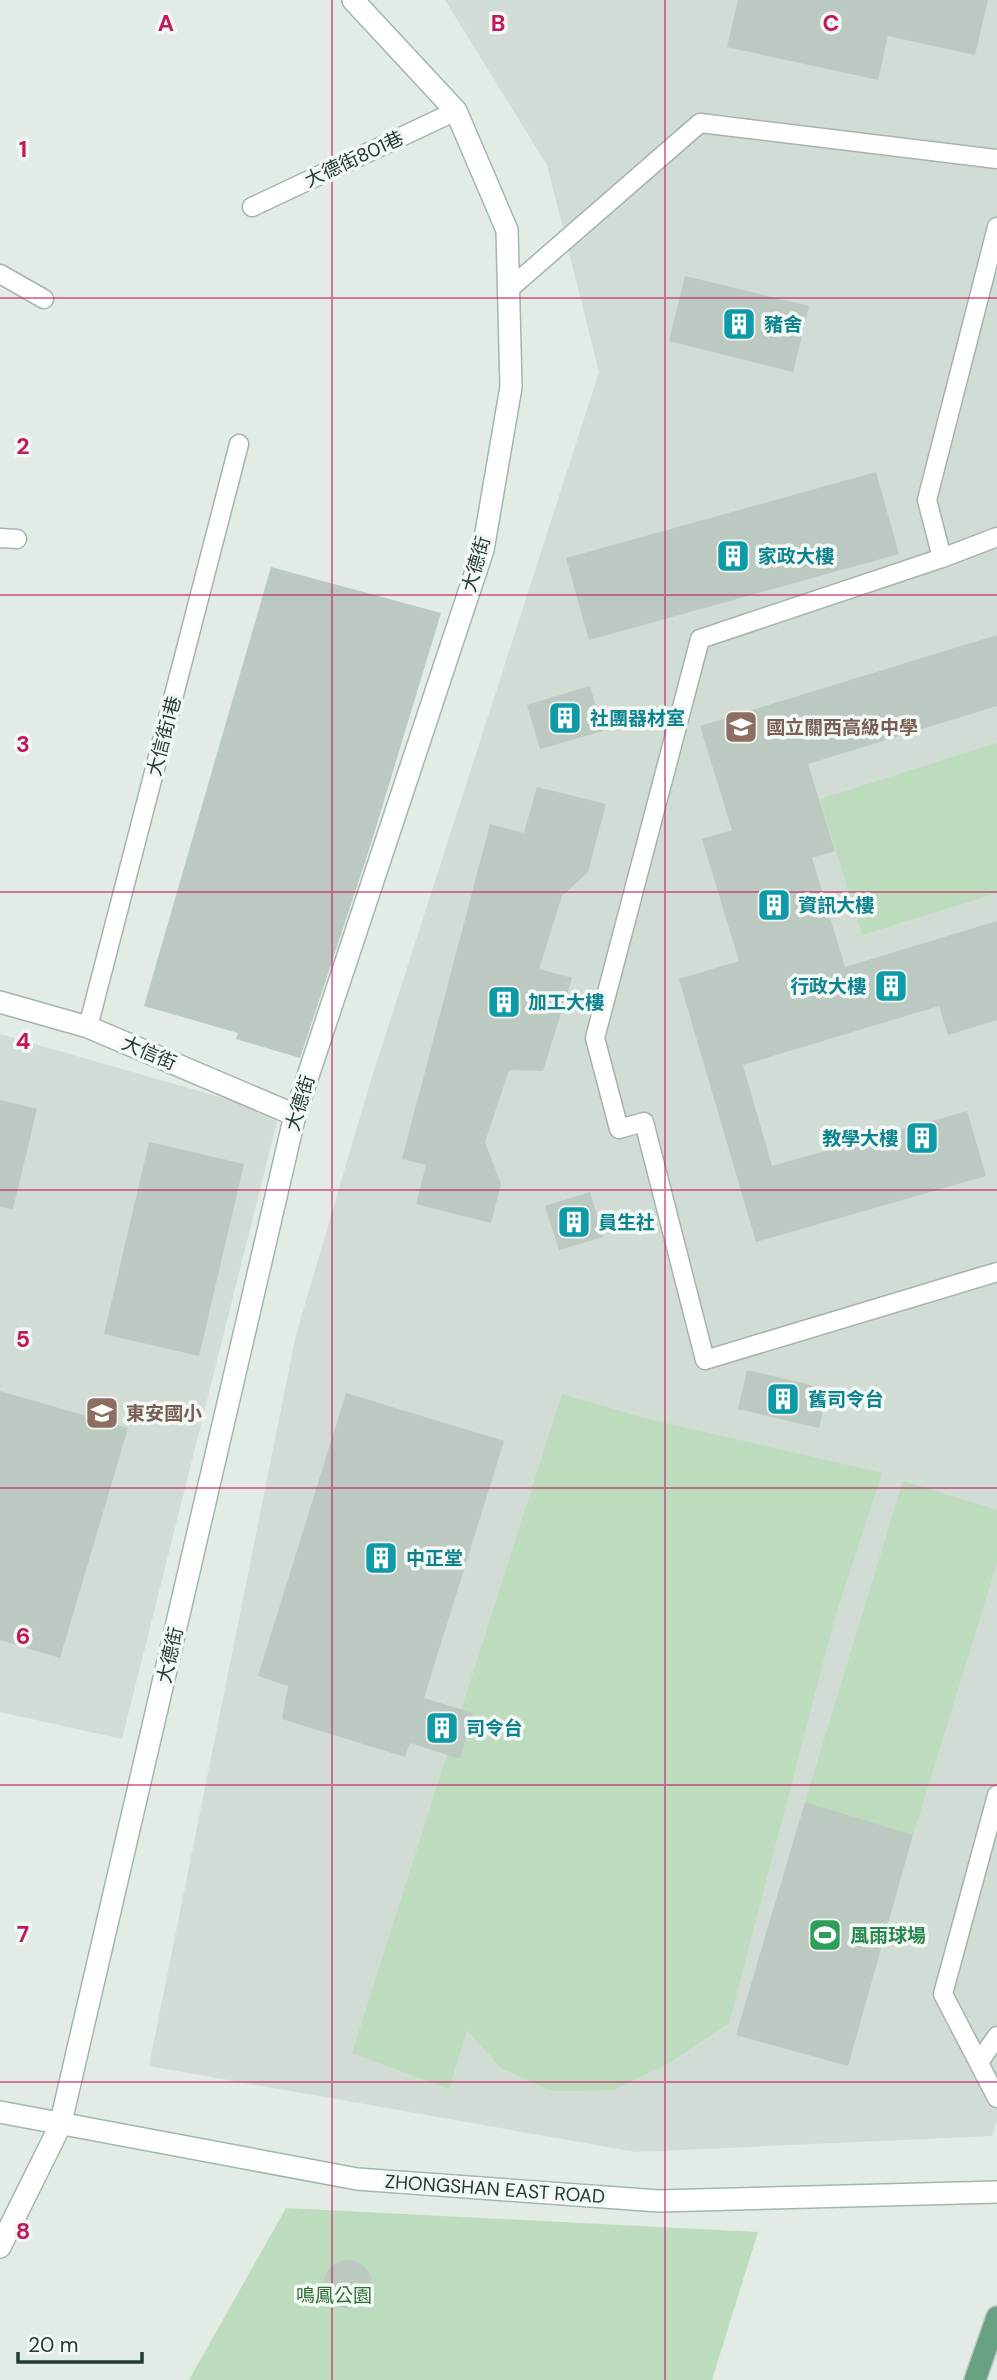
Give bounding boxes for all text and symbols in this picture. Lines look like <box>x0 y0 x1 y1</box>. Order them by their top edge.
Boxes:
text: A <box>158 8 174 38</box>
text: B <box>491 8 505 38</box>
text: C <box>823 8 839 38</box>
street label: 大德街801巷 <box>300 125 408 193</box>
text: 1 <box>19 134 27 164</box>
building icon: 豬舍 <box>720 305 758 343</box>
place label: 豬舍 <box>764 312 802 337</box>
text: 2 <box>16 431 30 461</box>
street label: 大德街 <box>456 533 496 595</box>
building icon: 家政大樓 <box>714 537 752 575</box>
place label: 家政大樓 <box>758 544 834 569</box>
street label: 大信街1巷 <box>141 693 187 779</box>
building icon: 社團器材室 <box>546 699 584 737</box>
place label: 社團器材室 <box>590 706 685 731</box>
school or university icon: 國立關西高級中學 <box>722 708 760 746</box>
place label: 國立關西高級中學 <box>766 715 918 740</box>
text: 3 <box>16 729 30 759</box>
building icon: 資訊大樓 <box>755 886 793 924</box>
place label: 資訊大樓 <box>798 893 874 918</box>
building icon: 行政大樓 <box>872 967 910 1005</box>
place label: 行政大樓 <box>790 974 866 999</box>
building icon: 加工大樓 <box>485 983 523 1021</box>
place label: 加工大樓 <box>528 990 604 1015</box>
text: 4 <box>16 1026 31 1056</box>
street label: 大信街 <box>118 1030 180 1076</box>
street label: 大德街 <box>280 1072 320 1134</box>
building icon: 教學大樓 <box>903 1119 941 1157</box>
place label: 教學大樓 <box>822 1126 898 1151</box>
building icon: 員生社 <box>555 1203 593 1241</box>
place label: 員生社 <box>598 1210 655 1235</box>
text: 5 <box>16 1324 30 1354</box>
building icon: 舊司令台 <box>764 1380 802 1418</box>
place label: 舊司令台 <box>808 1387 884 1412</box>
school or university icon: 東安國小 <box>83 1394 121 1432</box>
place label: 東安國小 <box>126 1401 202 1426</box>
building icon: 中正堂 <box>362 1539 400 1577</box>
place label: 中正堂 <box>406 1546 463 1571</box>
text: 6 <box>16 1621 30 1651</box>
street label: 大德街 <box>151 1624 189 1686</box>
building icon: 司令台 <box>423 1709 461 1747</box>
place label: 司令台 <box>466 1716 523 1741</box>
sports icon: 風雨球場 <box>806 1916 844 1954</box>
text: 7 <box>17 1919 29 1949</box>
place label: 風雨球場 <box>850 1923 926 1948</box>
street label: ZHONGSHAN EAST ROAD <box>384 2169 606 2209</box>
text: 8 <box>16 2216 30 2246</box>
park label: 鳴鳳公園 <box>296 2283 372 2308</box>
scale bar <box>18 2320 142 2364</box>
text: 20 m <box>28 2331 79 2359</box>

